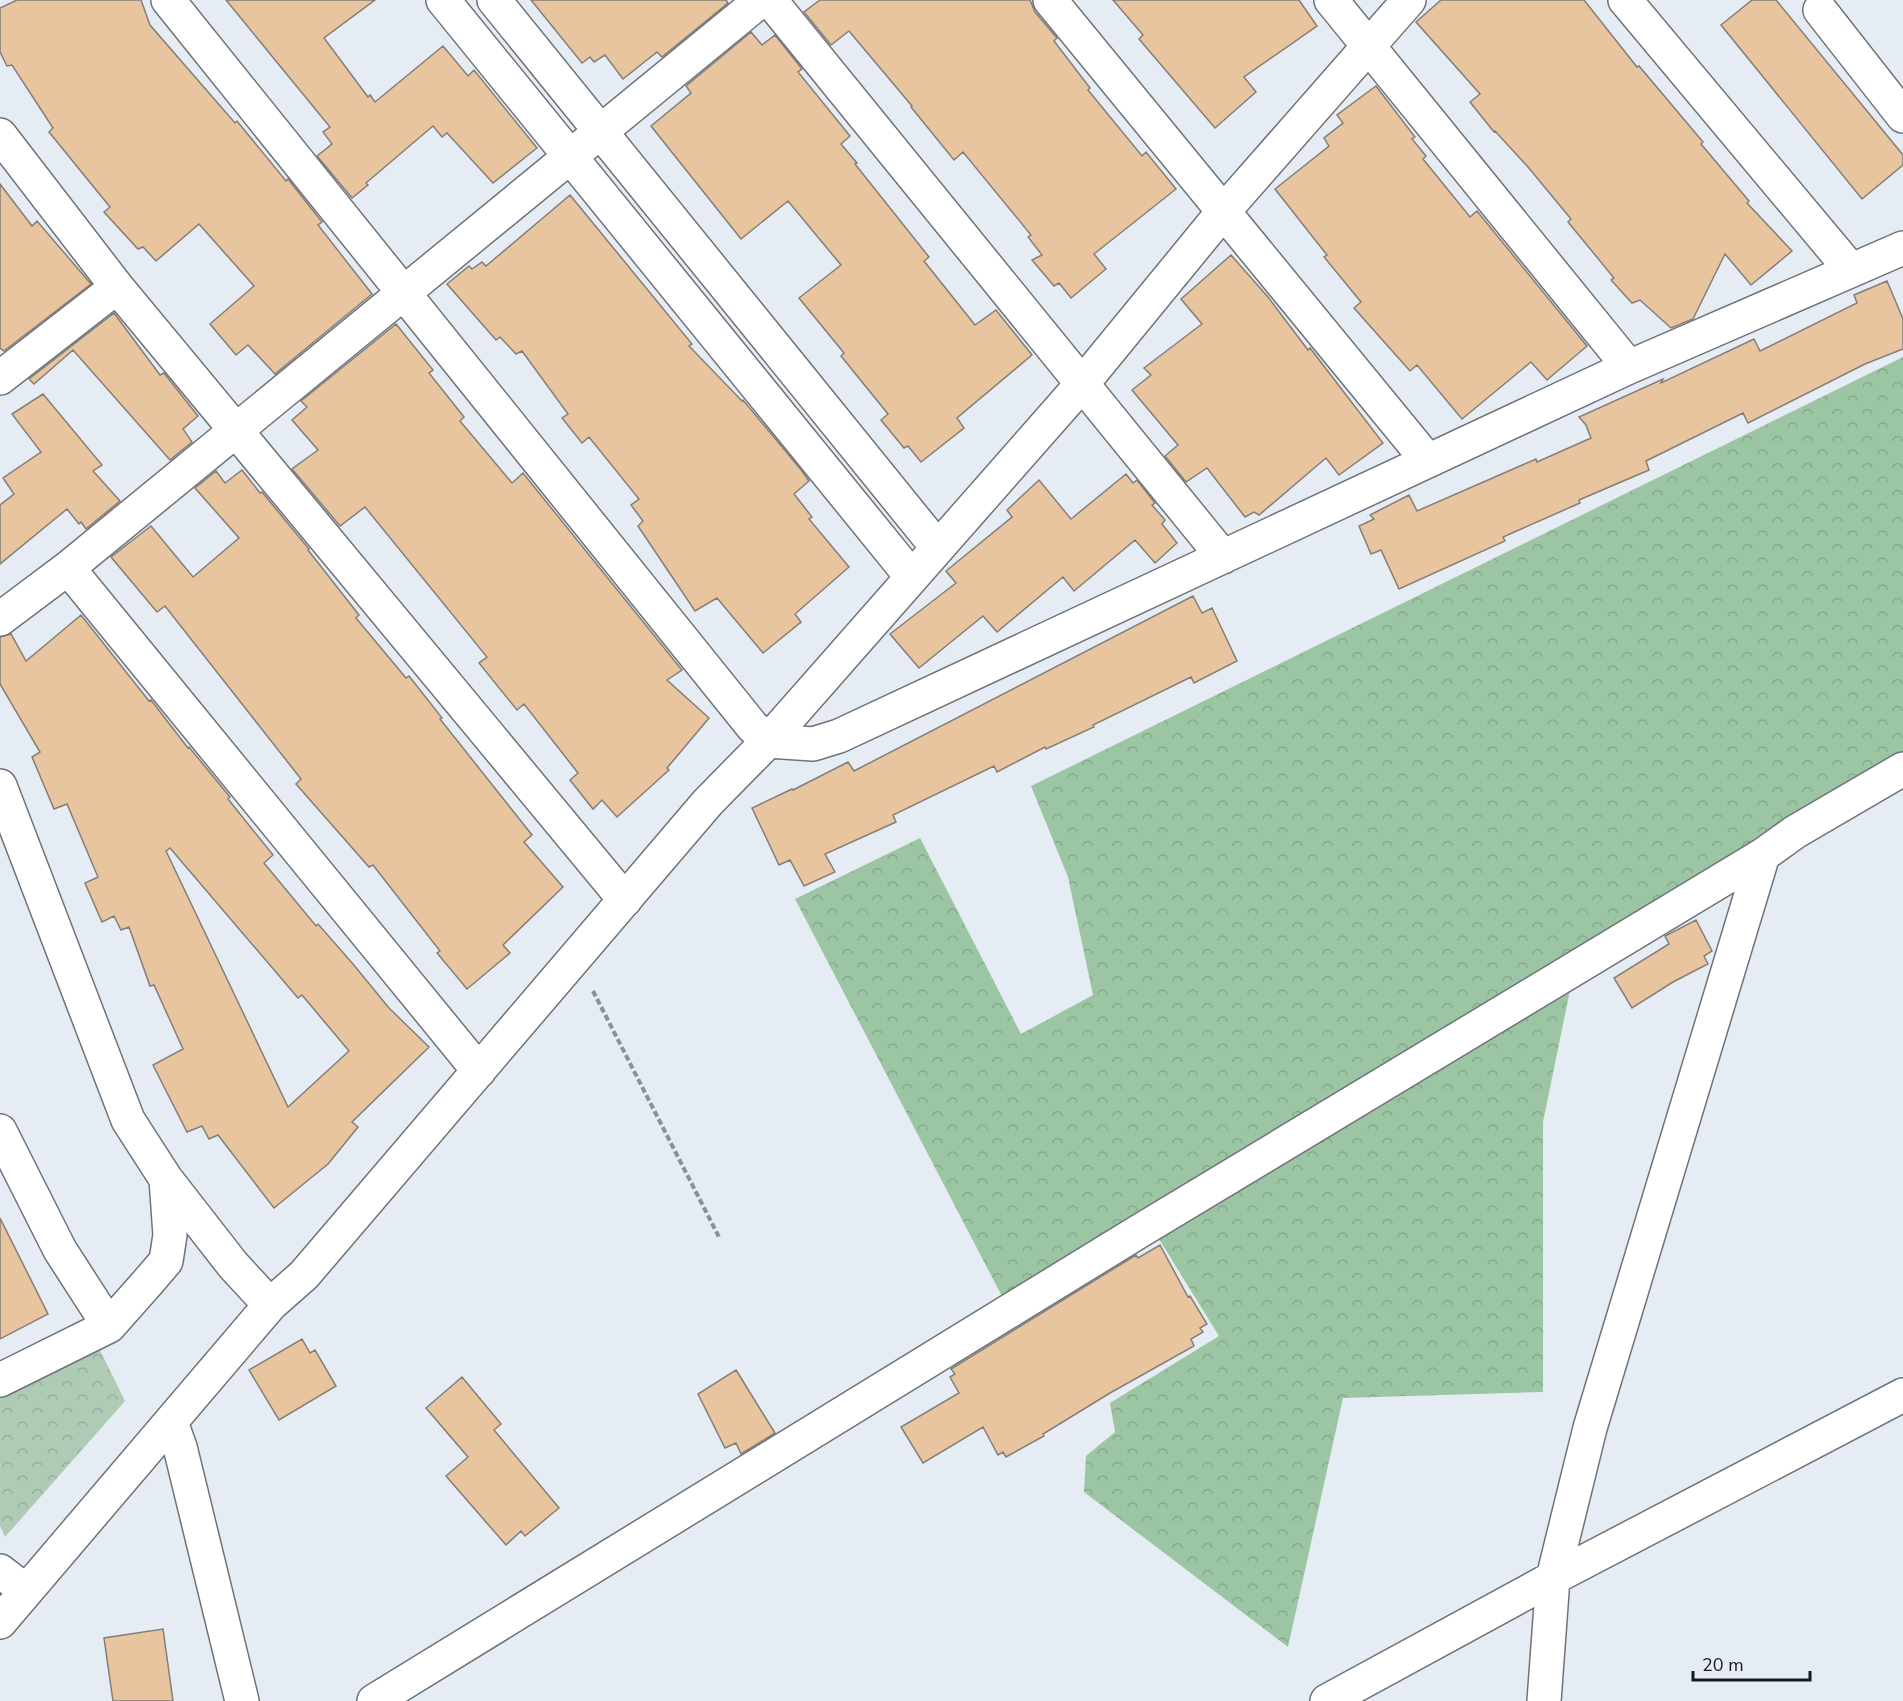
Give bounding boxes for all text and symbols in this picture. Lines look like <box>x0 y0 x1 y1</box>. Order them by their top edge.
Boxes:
scale bar <box>1693 1644 1810 1682</box>
text: 20 m <box>1702 1653 1744 1677</box>

